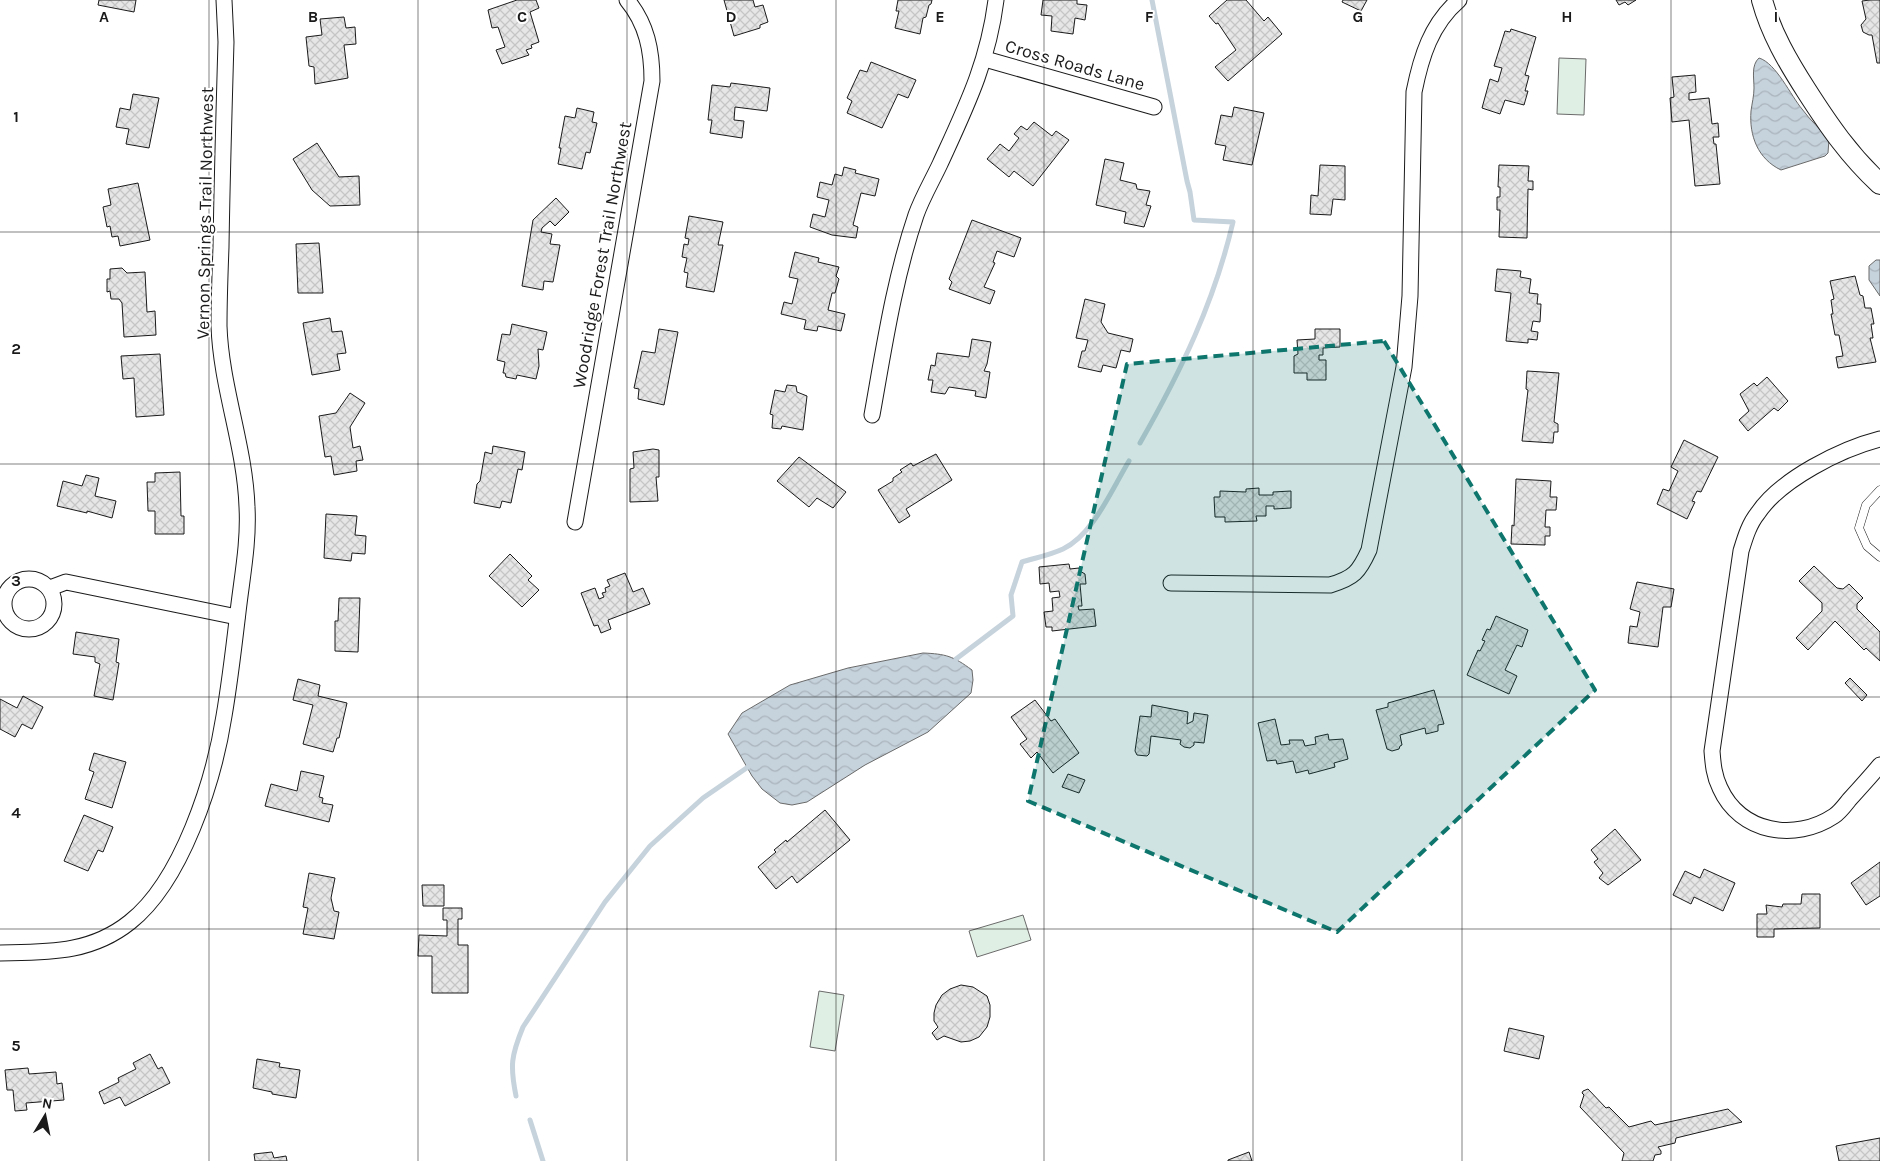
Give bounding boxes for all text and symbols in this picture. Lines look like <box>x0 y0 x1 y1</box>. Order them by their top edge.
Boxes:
text: A <box>99 7 109 26</box>
text: B <box>308 7 318 26</box>
text: C <box>517 7 527 26</box>
text: D <box>726 7 737 26</box>
text: E <box>935 7 945 26</box>
text: F <box>1145 7 1154 26</box>
text: G <box>1353 7 1363 26</box>
text: H <box>1561 7 1573 26</box>
text: I <box>1774 7 1778 26</box>
street label: Cross Roads Lane <box>1003 35 1147 95</box>
street label: Vernon Springs Trail Northwest <box>192 86 218 340</box>
text: 1 <box>13 107 19 126</box>
street label: Woodridge Forest Trail Northwest <box>568 120 636 390</box>
text: 2 <box>11 339 21 358</box>
text: 3 <box>11 571 21 590</box>
text: 4 <box>11 803 21 822</box>
text: 5 <box>11 1036 21 1055</box>
north arrow <box>20 1091 70 1141</box>
text: N <box>41 1094 54 1113</box>

